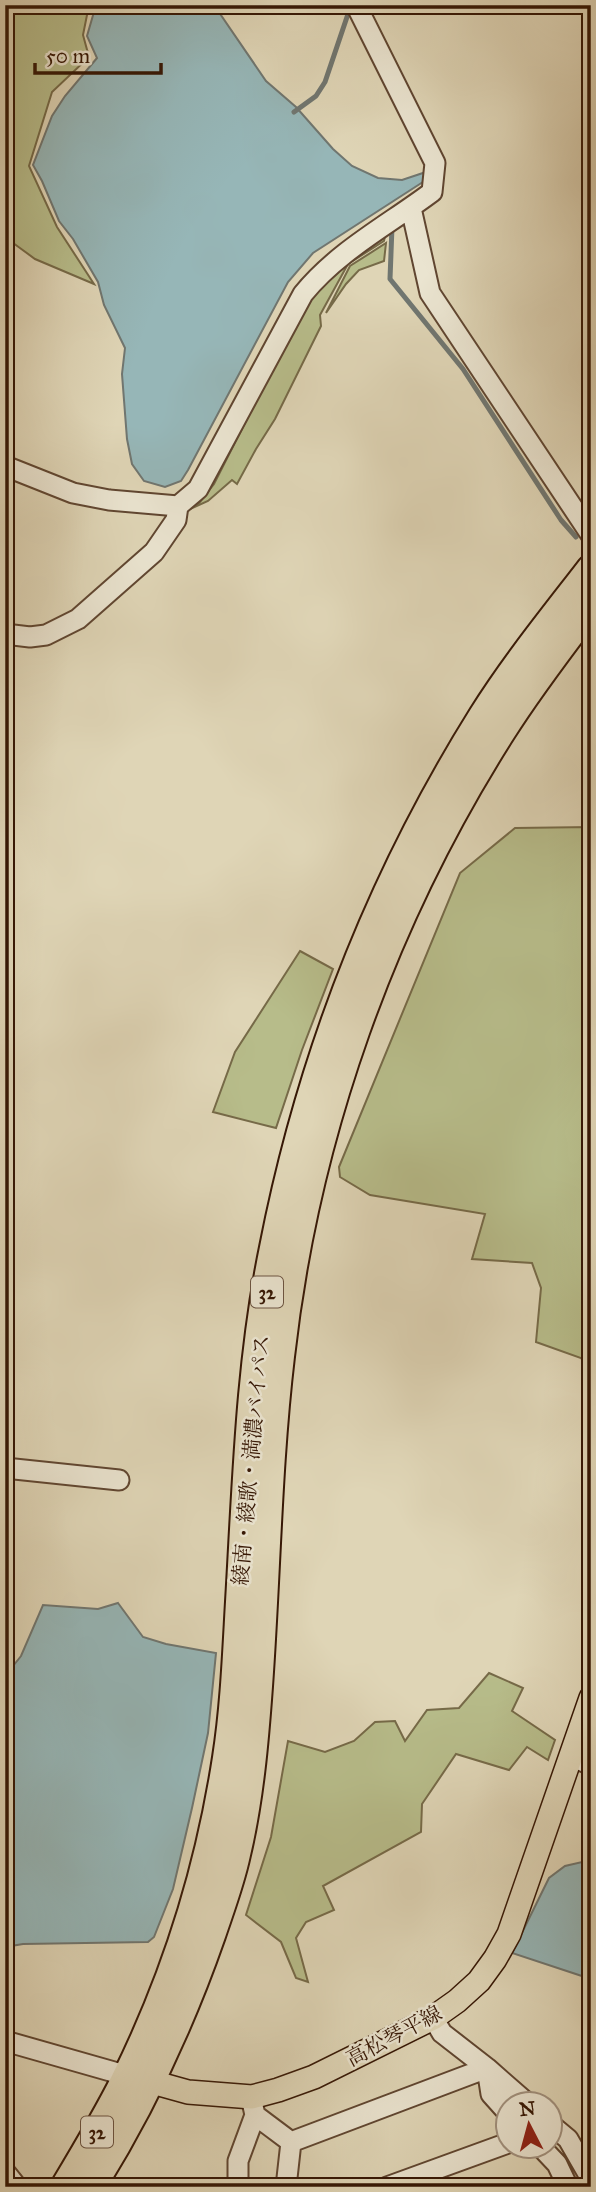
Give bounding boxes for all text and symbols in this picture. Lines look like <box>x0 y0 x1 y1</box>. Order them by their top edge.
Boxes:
scale bar <box>35 32 161 76</box>
text: 50 m <box>46 43 91 69</box>
road number: 32 <box>251 1276 283 1308</box>
street label: 綾南・綾歌・満濃バイパス <box>227 1334 275 1586</box>
street label: 高松琴平線 <box>342 2000 446 2072</box>
north arrow <box>494 2090 564 2160</box>
text: N <box>518 2096 536 2121</box>
road number: 32 <box>81 2116 113 2148</box>

